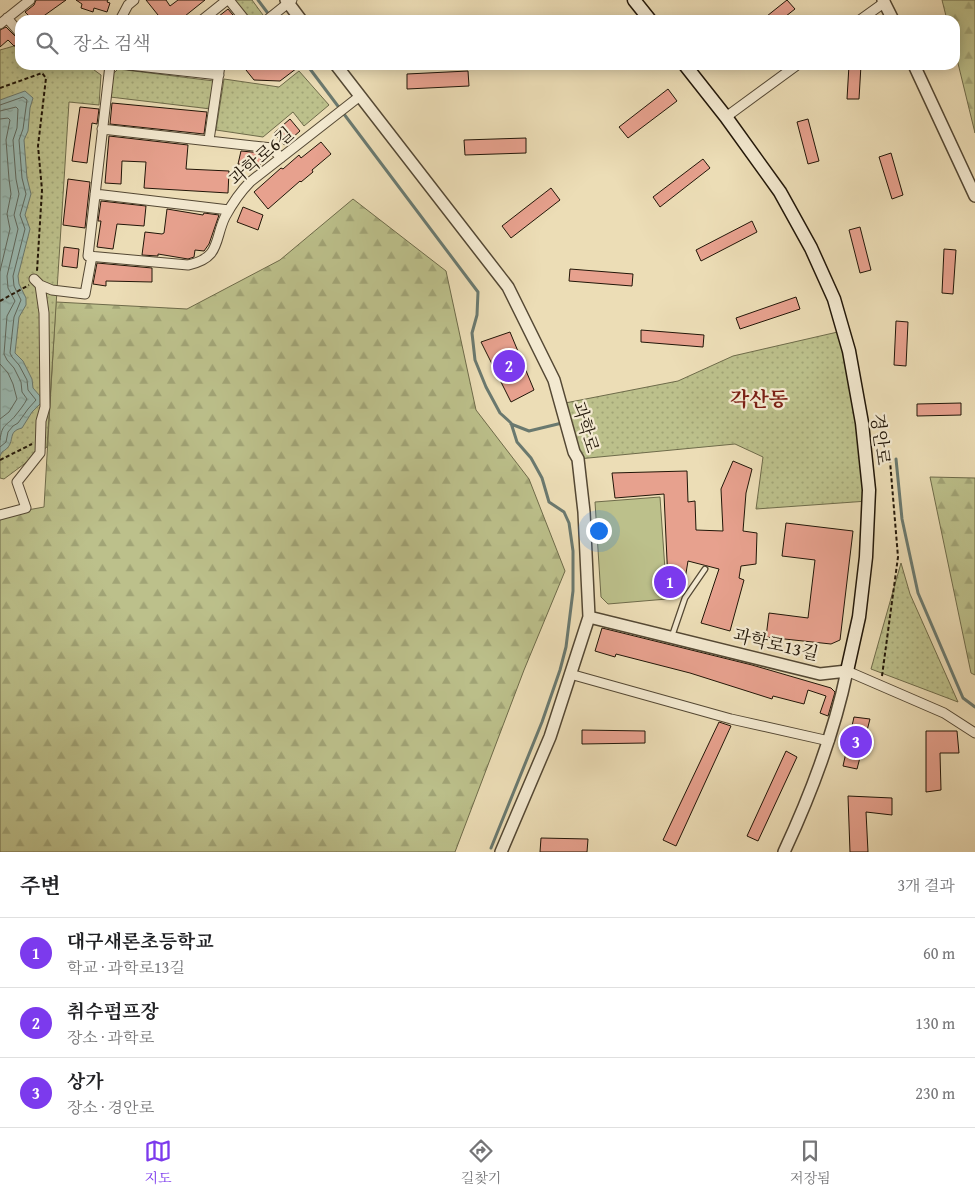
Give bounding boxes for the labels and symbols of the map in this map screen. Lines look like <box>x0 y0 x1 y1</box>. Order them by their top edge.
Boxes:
street label: 과학로6길 <box>223 120 299 192</box>
pin: 2 <box>493 347 525 385</box>
district label: 각산동 <box>730 384 789 413</box>
street label: 과학로 <box>565 398 607 456</box>
street label: 경안로 <box>864 411 898 467</box>
your location <box>586 518 612 544</box>
pin: 1 <box>654 563 686 601</box>
street label: 과학로13길 <box>731 621 821 667</box>
pin: 3 <box>840 723 872 761</box>

